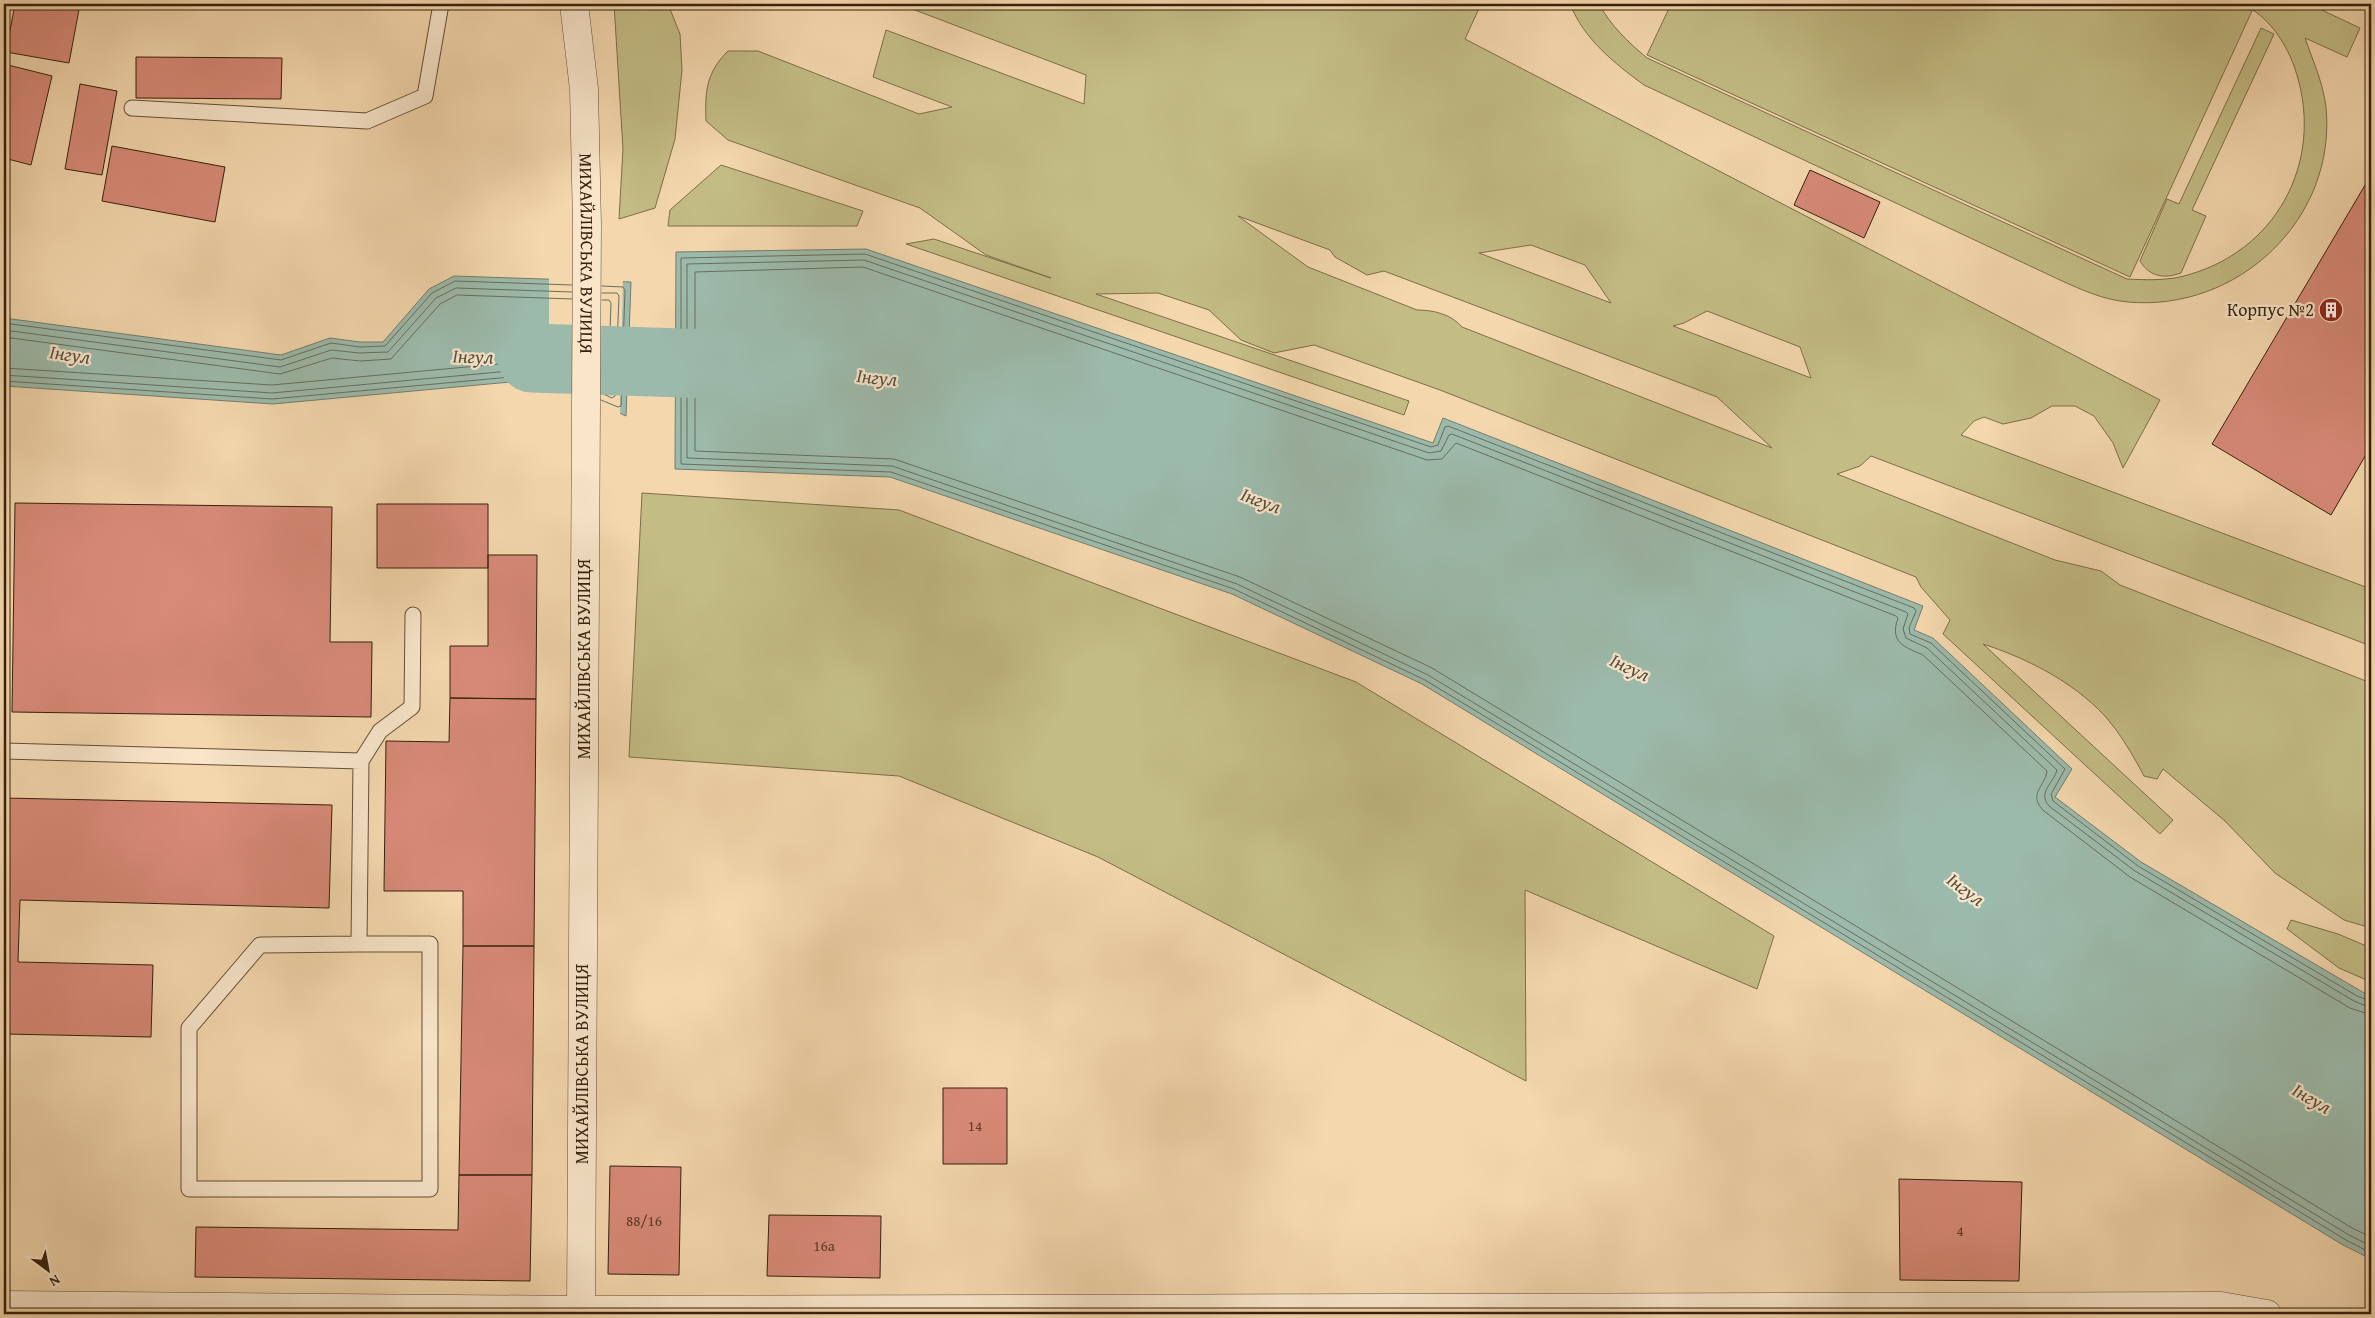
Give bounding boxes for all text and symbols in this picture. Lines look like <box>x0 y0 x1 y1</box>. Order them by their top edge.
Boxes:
street label: МИХАЙЛІВСЬКА ВУЛИЦЯ <box>572 153 601 354</box>
place label: Корпус №2 <box>2227 296 2314 323</box>
building icon: Корпус №2 <box>2318 297 2344 323</box>
water label: Інгул <box>48 337 92 371</box>
water label: Інгул <box>452 341 494 371</box>
water label: Інгул <box>855 361 899 393</box>
water label: Інгул <box>1237 480 1285 520</box>
street label: МИХАЙЛІВСЬКА ВУЛИЦЯ <box>570 558 597 759</box>
water label: Інгул <box>1606 646 1655 688</box>
water label: Інгул <box>1941 866 1991 913</box>
street label: МИХАЙЛІВСЬКА ВУЛИЦЯ <box>568 963 595 1164</box>
water label: Інгул <box>2287 1076 2337 1120</box>
house number: 14 <box>968 1115 982 1136</box>
house number: 88/16 <box>626 1210 662 1231</box>
house number: 4 <box>1956 1220 1964 1241</box>
house number: 16а <box>813 1235 836 1256</box>
north arrow <box>22 1246 72 1296</box>
text: N <box>45 1270 64 1292</box>

